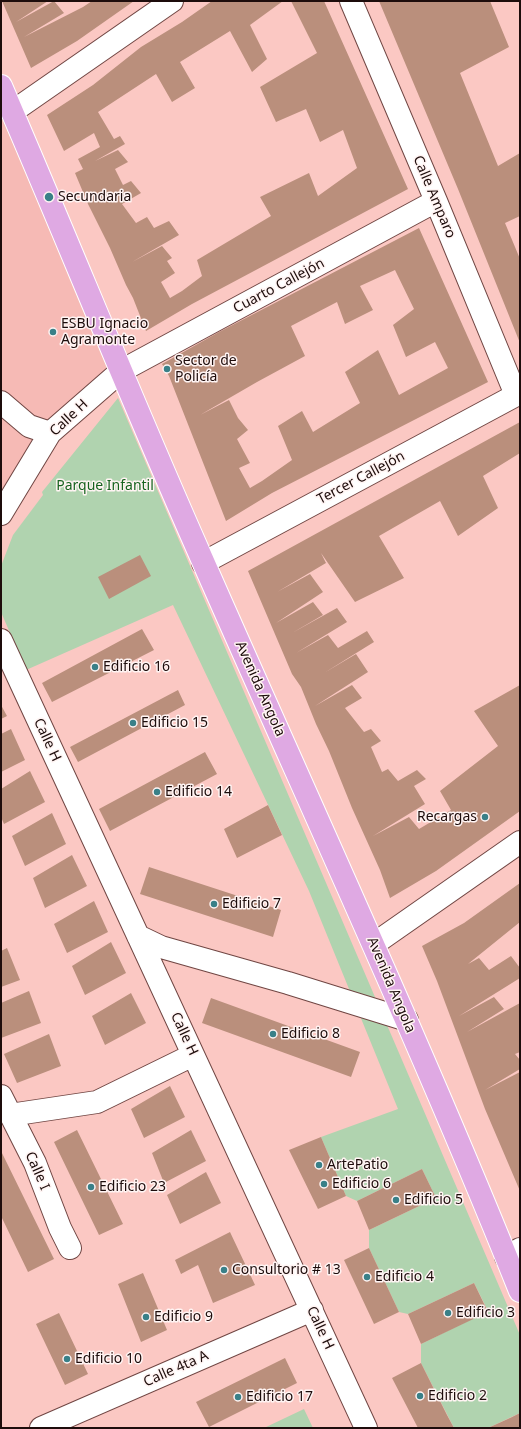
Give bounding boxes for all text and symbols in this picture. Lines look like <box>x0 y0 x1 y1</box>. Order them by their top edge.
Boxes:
street label: Calle Amparo <box>409 153 459 241</box>
place label: Secundaria <box>58 189 131 205</box>
marker: Secundaria <box>43 191 55 203</box>
street label: Cuarto Callejón <box>231 255 327 317</box>
place label: ESBU Ignacio Agramonte <box>61 316 148 348</box>
marker: ESBU Ignacio Agramonte <box>48 327 58 337</box>
place label: Sector de Policía <box>175 353 237 386</box>
marker: Sector de Policía <box>162 364 172 374</box>
street label: Calle H <box>47 396 91 440</box>
street label: Tercer Callejón <box>314 448 408 508</box>
park label: Parque Infantil <box>56 478 154 494</box>
street label: Avenida Angola <box>231 639 289 739</box>
place label: Edificio 16 <box>103 659 170 675</box>
marker: Edificio 16 <box>90 662 100 672</box>
place label: Edificio 15 <box>141 715 208 731</box>
street label: Calle H <box>30 716 64 764</box>
marker: Edificio 15 <box>128 718 138 728</box>
place label: Edificio 14 <box>165 784 232 800</box>
marker: Edificio 14 <box>152 787 162 797</box>
place label: Recargas <box>417 809 477 825</box>
marker: Recargas <box>480 812 490 822</box>
place label: Edificio 7 <box>222 896 281 912</box>
marker: Edificio 7 <box>209 899 219 909</box>
street label: Avenida Angola <box>363 935 419 1035</box>
street label: Calle H <box>167 1010 201 1058</box>
place label: Edificio 8 <box>281 1026 340 1042</box>
marker: Edificio 8 <box>268 1029 278 1039</box>
street label: Calle I <box>21 1149 53 1193</box>
place label: ArtePatio <box>327 1157 388 1173</box>
marker: ArtePatio <box>314 1160 324 1170</box>
place label: Edificio 6 <box>332 1176 391 1192</box>
place label: Edificio 23 <box>99 1179 166 1195</box>
marker: Edificio 6 <box>319 1179 329 1189</box>
marker: Edificio 23 <box>86 1182 96 1192</box>
place label: Edificio 5 <box>404 1192 463 1208</box>
marker: Edificio 5 <box>391 1195 401 1205</box>
place label: Consultorio # 13 <box>232 1262 341 1278</box>
marker: Consultorio # 13 <box>219 1265 229 1275</box>
place label: Edificio 4 <box>375 1269 434 1285</box>
marker: Edificio 4 <box>362 1272 372 1282</box>
street label: Calle H <box>303 1304 337 1352</box>
place label: Edificio 3 <box>456 1305 515 1321</box>
marker: Edificio 3 <box>443 1308 453 1318</box>
place label: Edificio 9 <box>154 1309 213 1325</box>
marker: Edificio 9 <box>141 1312 151 1322</box>
street label: Calle 4ta A <box>141 1347 211 1391</box>
place label: Edificio 10 <box>75 1351 142 1367</box>
marker: Edificio 10 <box>62 1354 72 1364</box>
place label: Edificio 2 <box>428 1388 487 1404</box>
place label: Edificio 17 <box>246 1389 313 1405</box>
marker: Edificio 2 <box>415 1391 425 1401</box>
marker: Edificio 17 <box>233 1392 243 1402</box>

